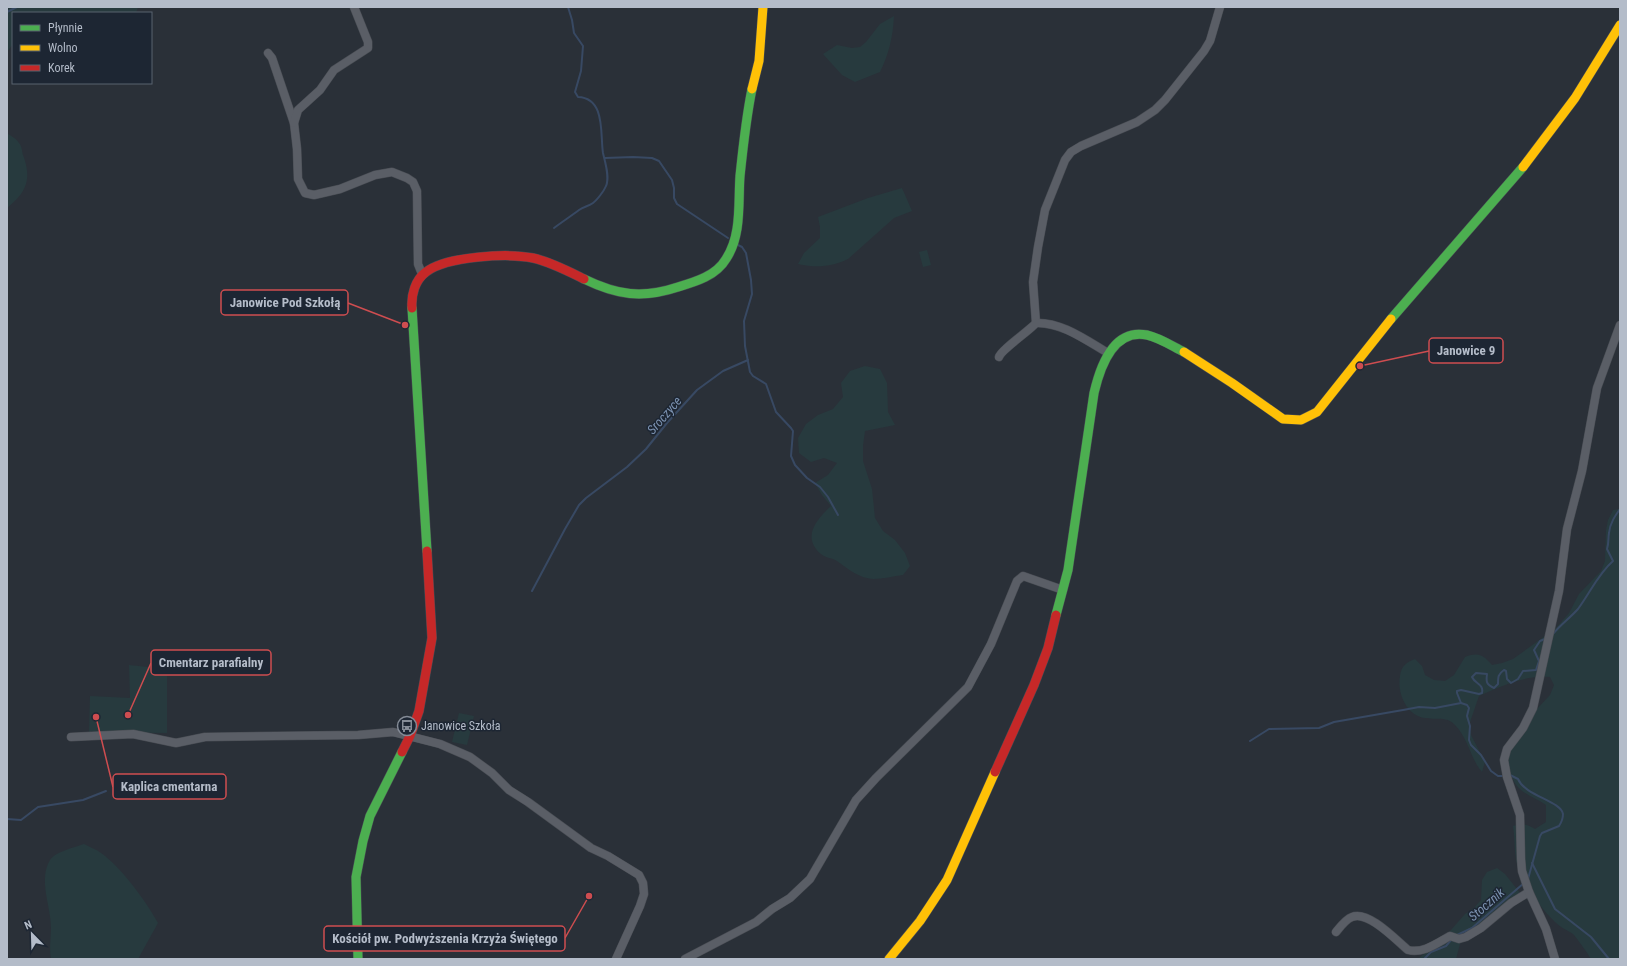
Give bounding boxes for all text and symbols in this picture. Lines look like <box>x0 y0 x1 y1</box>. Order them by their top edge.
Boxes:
legend <box>12 12 152 84</box>
text: Płynnie <box>48 21 83 35</box>
text: Wolno <box>48 41 78 55</box>
text: Korek <box>48 61 76 75</box>
callout: Janowice Pod Szkołą <box>221 290 348 315</box>
text: Janowice Pod Szkołą <box>230 295 340 310</box>
callout: Janowice 9 <box>1429 338 1503 363</box>
text: Janowice 9 <box>1437 343 1495 358</box>
water label: Sroczyce <box>644 393 685 437</box>
callout: Cmentarz parafialny <box>151 650 271 675</box>
text: Cmentarz parafialny <box>159 655 263 670</box>
bus stop icon: Janowice Szkoła <box>396 715 418 737</box>
place label: Janowice Szkoła <box>421 719 501 733</box>
callout: Kaplica cmentarna <box>113 774 226 799</box>
text: Kaplica cmentarna <box>121 779 217 794</box>
water label: Stocznik <box>1465 885 1508 924</box>
north arrow <box>12 914 52 954</box>
text: N <box>23 918 34 933</box>
callout: Kościół pw. Podwyższenia Krzyża Świętego <box>324 926 565 951</box>
text: Kościół pw. Podwyższenia Krzyża Świętego <box>332 931 558 946</box>

